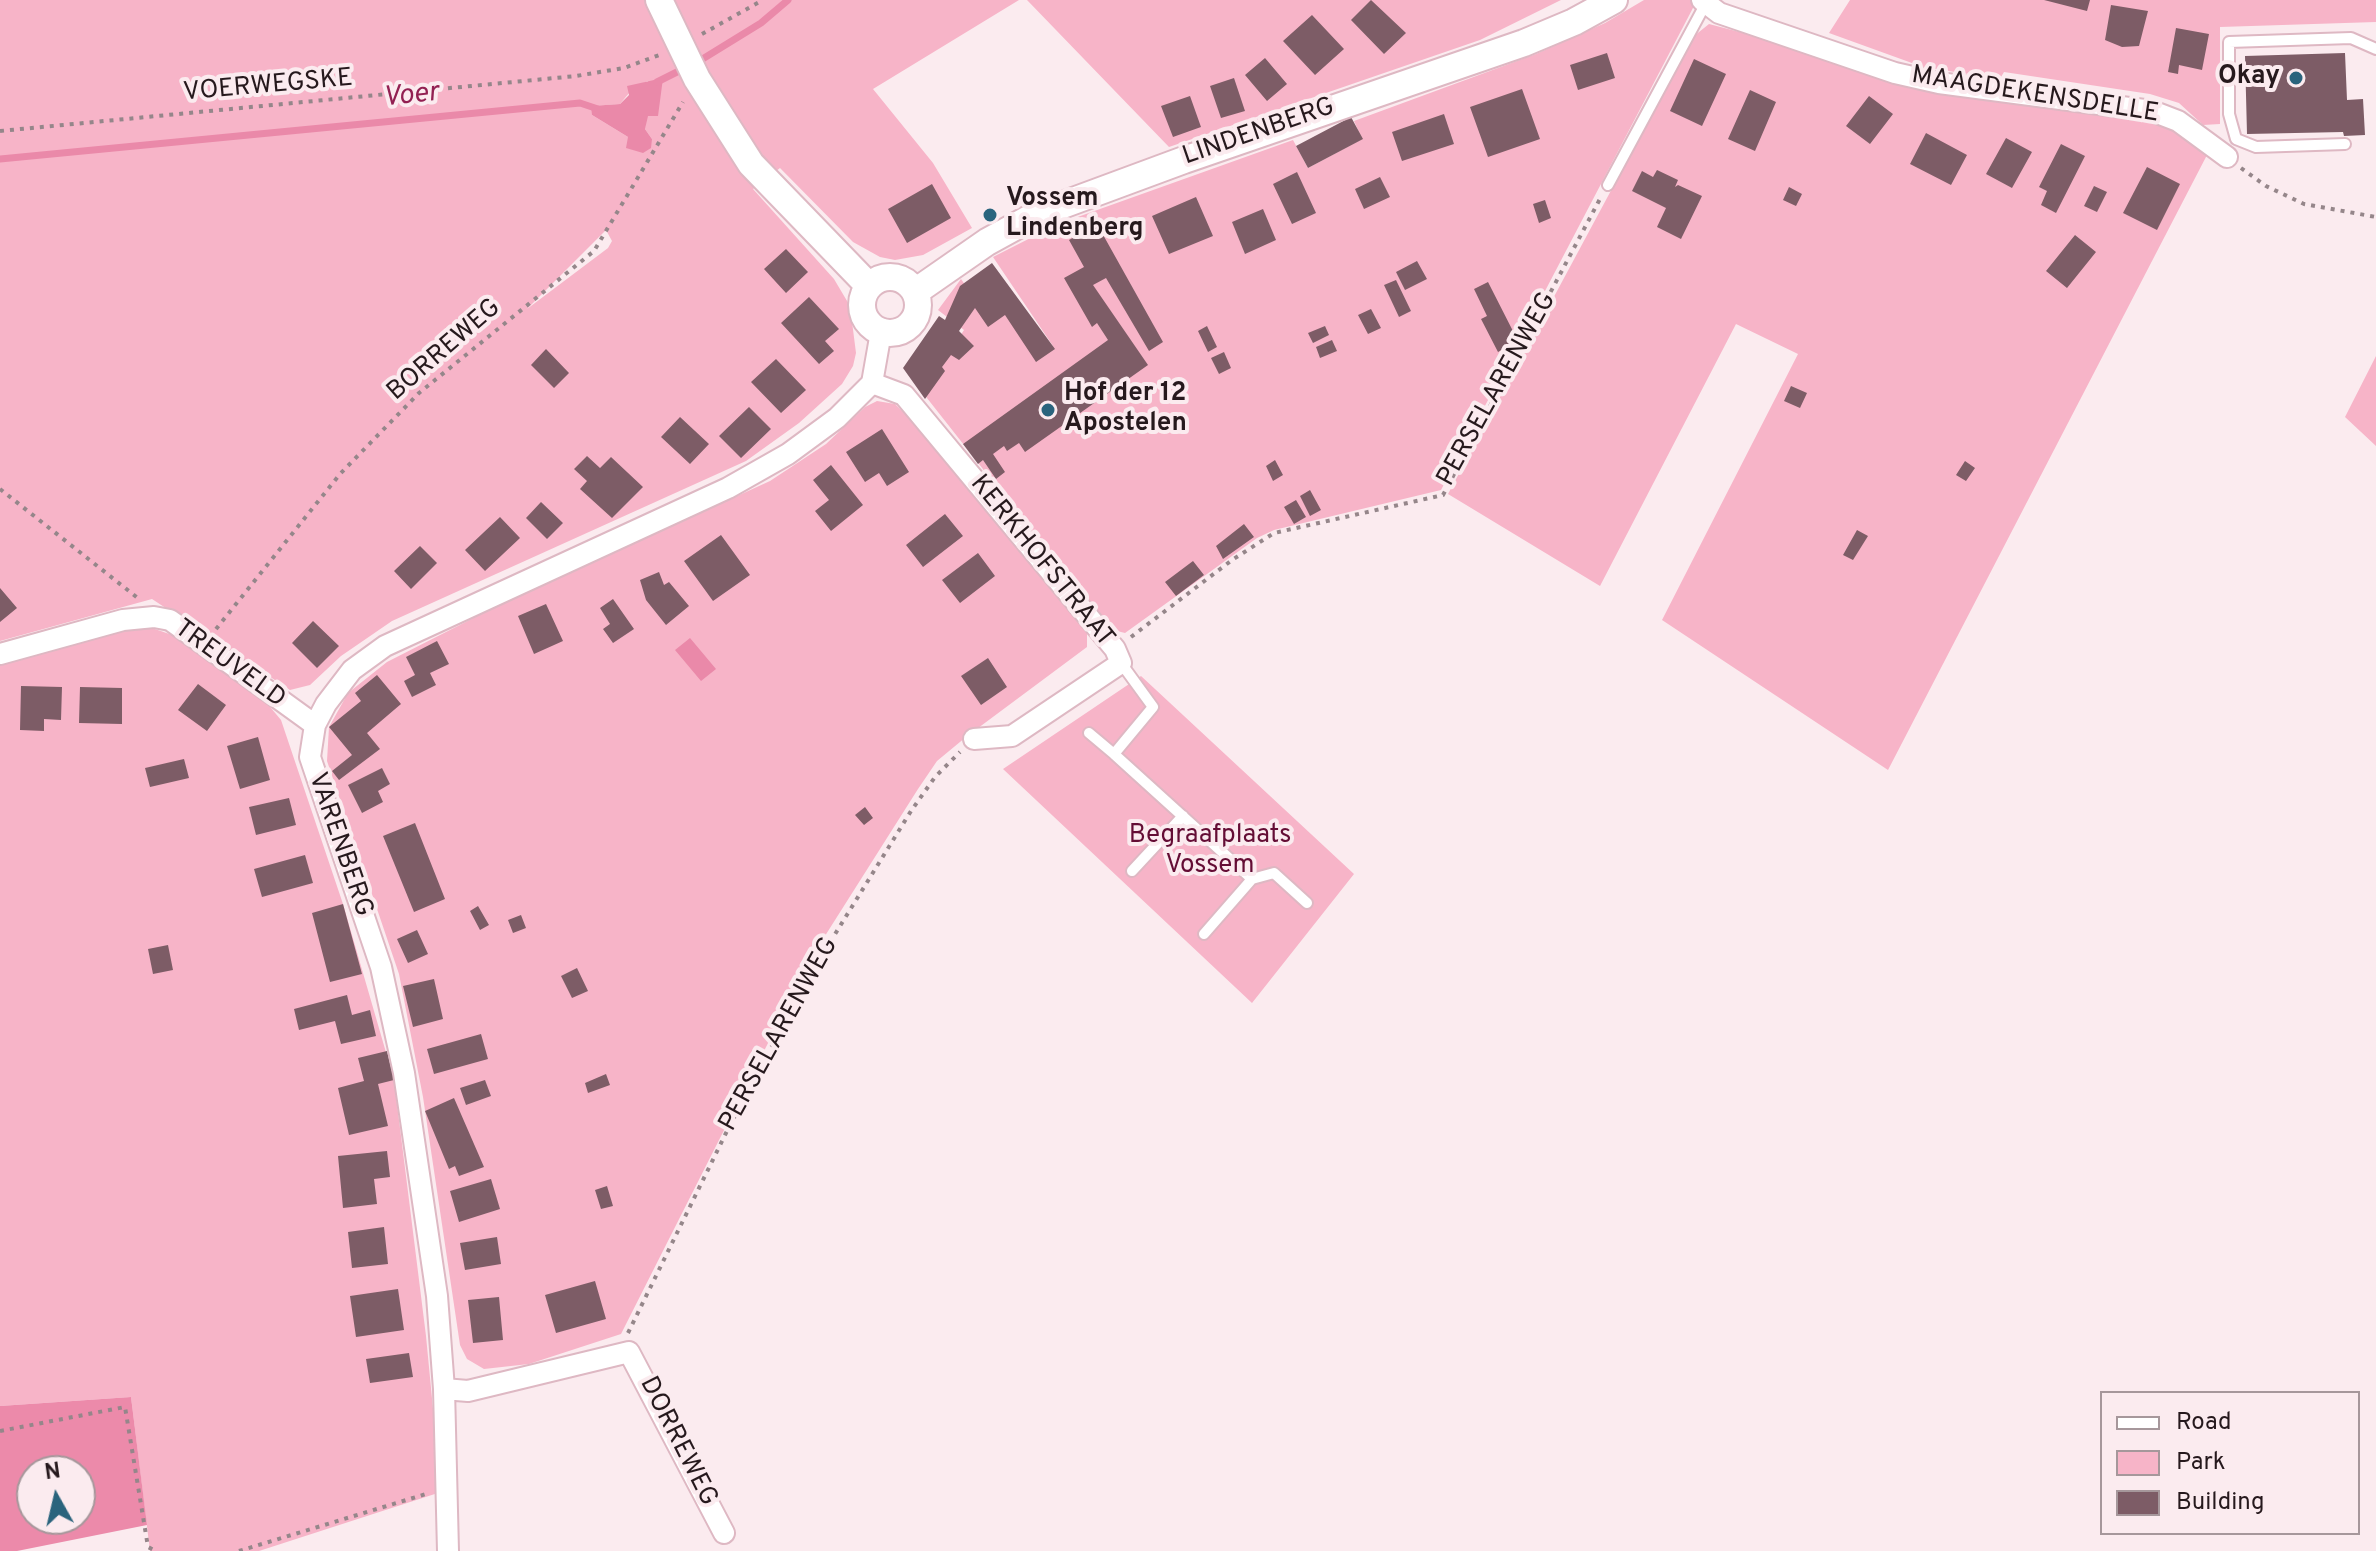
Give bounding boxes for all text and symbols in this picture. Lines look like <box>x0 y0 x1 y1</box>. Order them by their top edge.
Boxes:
street label: MAAGDEKENSDELLE <box>1909 61 2161 131</box>
place label: Okay <box>2218 62 2280 94</box>
street label: VOERWEGSKE <box>182 64 354 110</box>
marker: Okay <box>2287 69 2305 87</box>
water label: Voer <box>382 77 440 117</box>
street label: LINDENBERG <box>1179 92 1339 174</box>
place label: Vossem Lindenberg <box>1006 184 1143 246</box>
marker: Vossem Lindenberg <box>981 206 999 224</box>
street label: PERSELARENWEG <box>1432 288 1564 492</box>
street label: BORREWEG <box>382 293 508 409</box>
place label: Hof der 12 Apostelen <box>1064 379 1187 440</box>
marker: Hof der 12 Apostelen <box>1039 401 1057 419</box>
street label: KERKHOFSTRAAT <box>962 470 1120 654</box>
street label: TREUVELD <box>167 614 291 716</box>
street label: VARENBERG <box>300 769 378 921</box>
park label: Begraafplaats Vossem <box>1129 821 1291 882</box>
street label: PERSELARENWEG <box>714 933 846 1137</box>
street label: DORREWEG <box>631 1372 723 1512</box>
legend <box>2100 1391 2360 1535</box>
text: Road <box>2176 1408 2232 1438</box>
text: Park <box>2176 1448 2226 1478</box>
north arrow <box>16 1455 96 1535</box>
text: N <box>43 1458 63 1487</box>
text: Building <box>2176 1488 2265 1518</box>

